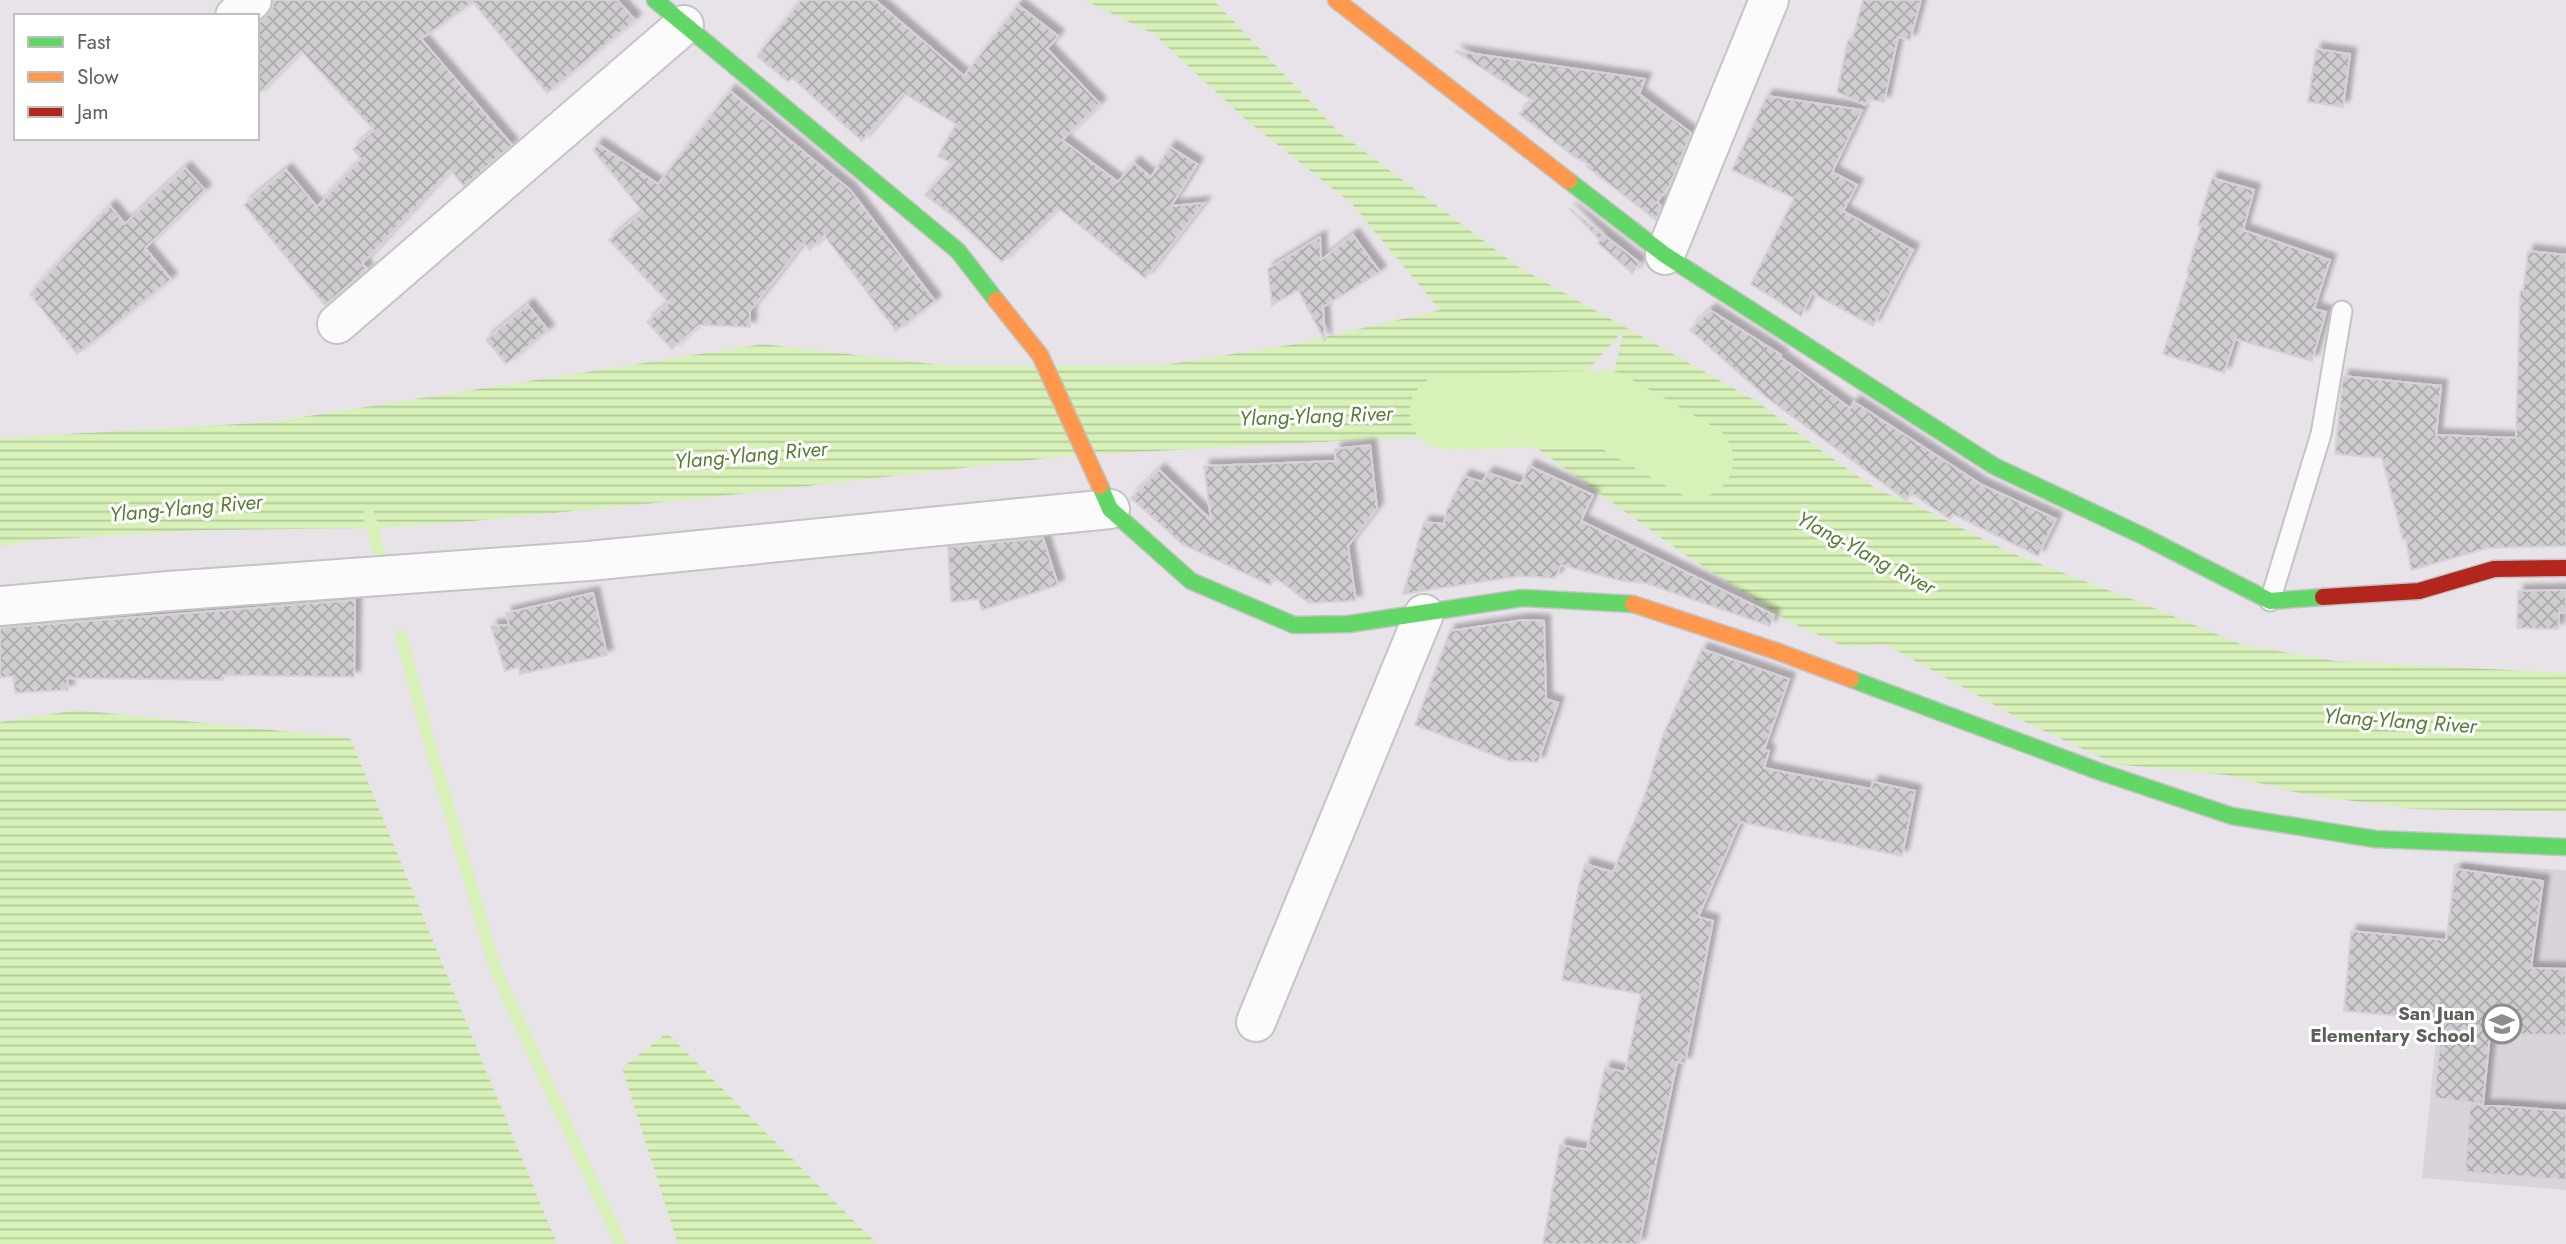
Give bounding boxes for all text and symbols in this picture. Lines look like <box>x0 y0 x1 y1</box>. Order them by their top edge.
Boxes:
legend <box>14 14 259 140</box>
text: Fast <box>77 27 110 57</box>
text: Slow <box>77 62 119 92</box>
text: Jam <box>74 97 109 127</box>
water label: Ylang-Ylang River <box>1239 398 1394 434</box>
water label: Ylang-Ylang River <box>673 433 830 477</box>
water label: Ylang-Ylang River <box>108 486 265 530</box>
water label: Ylang-Ylang River <box>1791 504 1942 603</box>
water label: Ylang-Ylang River <box>2322 701 2479 741</box>
place label: San Juan Elementary School <box>2310 1000 2475 1049</box>
school or university icon: San Juan Elementary School <box>2481 1003 2523 1045</box>

